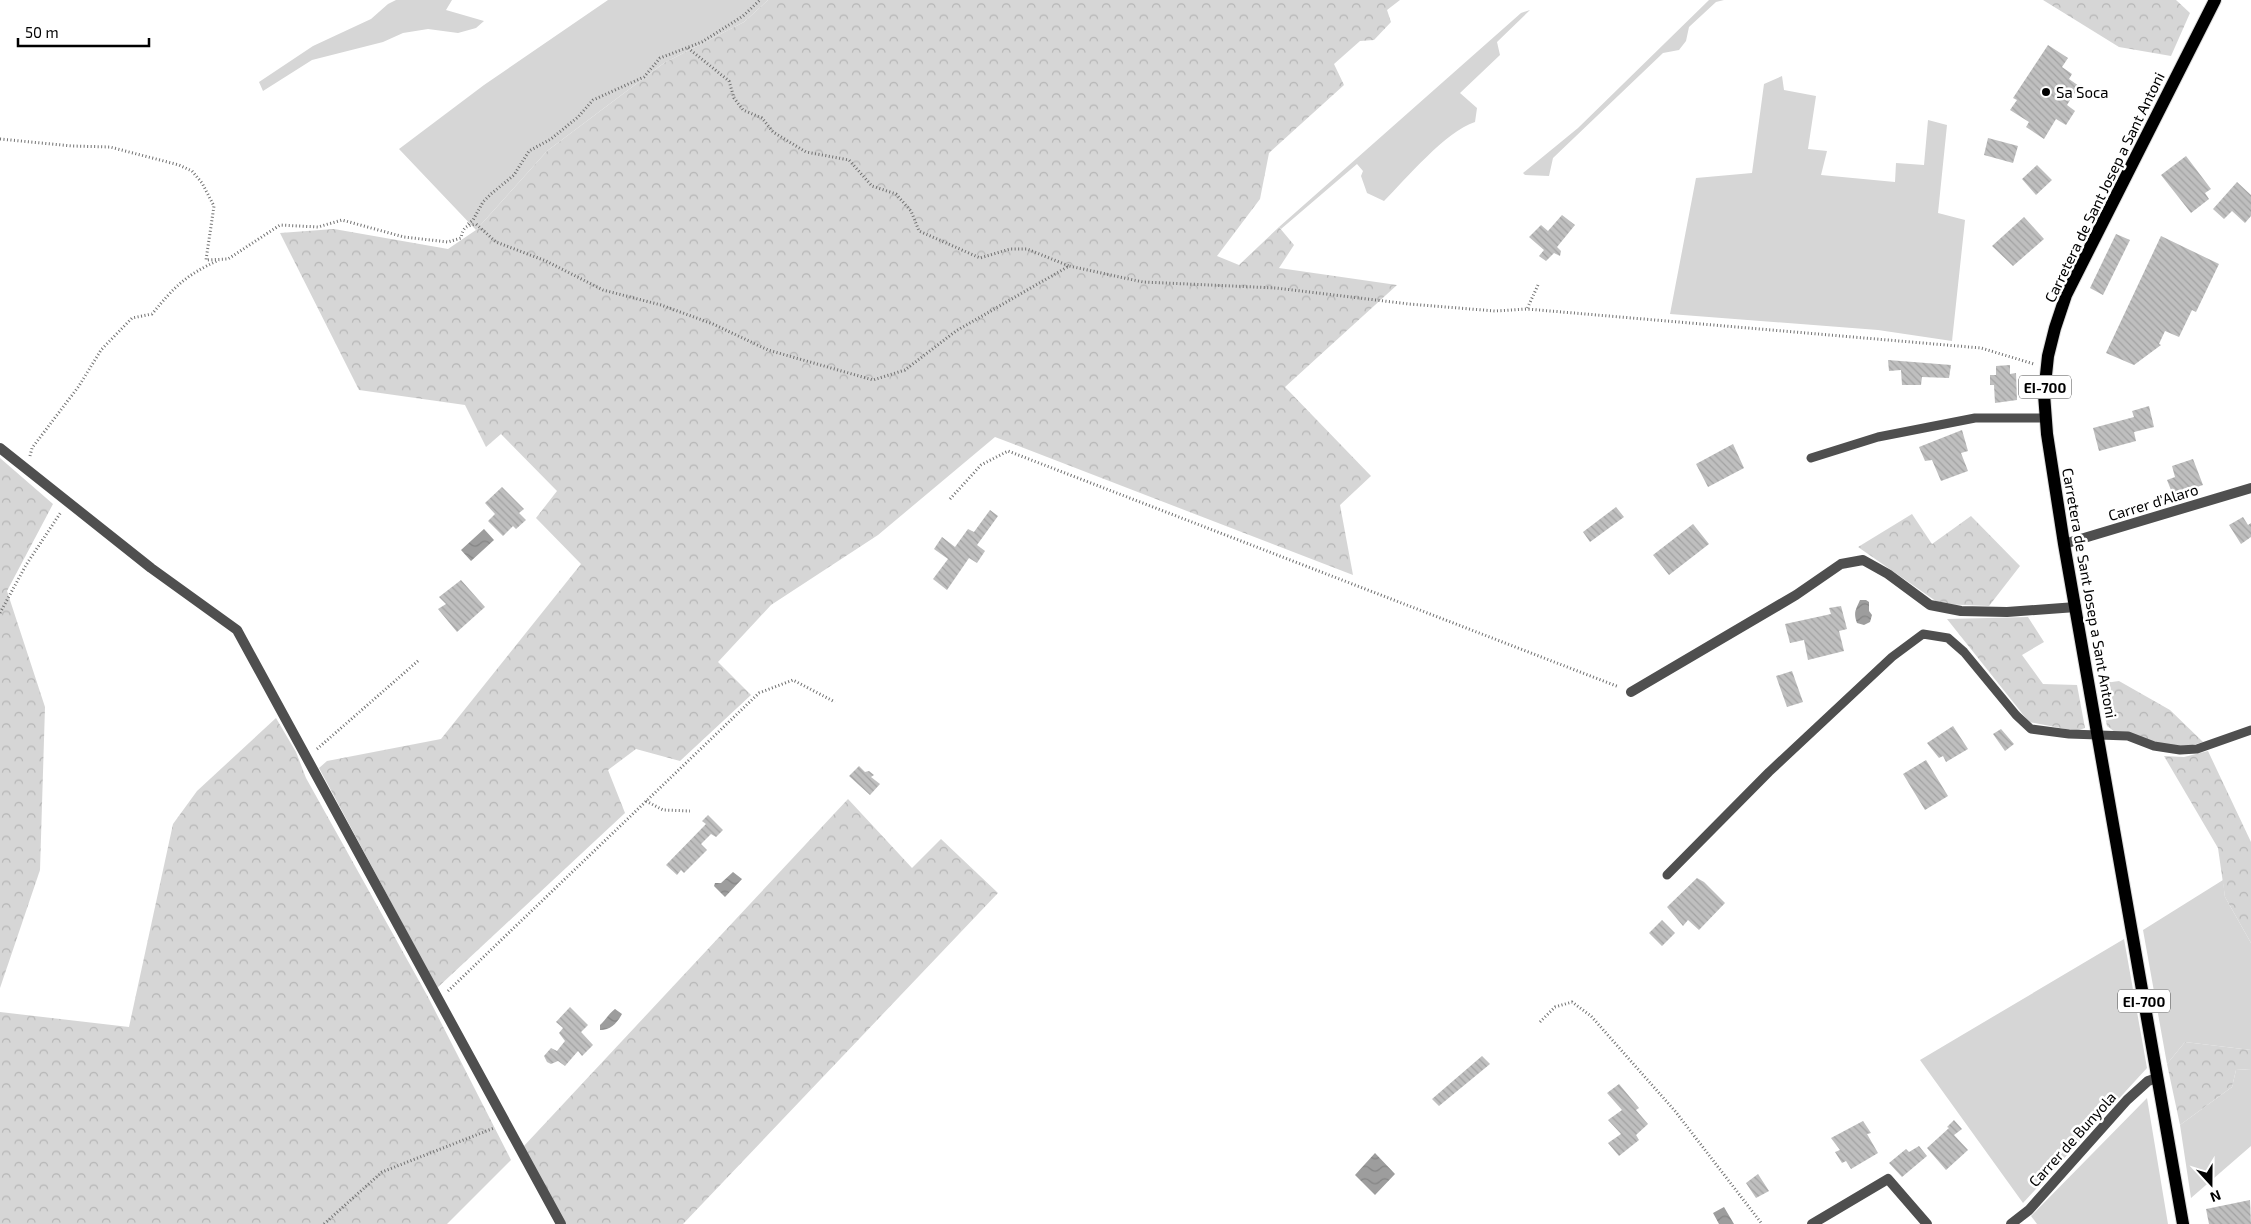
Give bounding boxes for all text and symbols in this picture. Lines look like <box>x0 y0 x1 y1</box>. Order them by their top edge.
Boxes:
scale bar <box>18 15 149 47</box>
text: 50 m <box>25 23 59 41</box>
street label: Carretera de Sant Josep a Sant Antoni <box>2040 69 2168 305</box>
place label: Sa Soca <box>2056 83 2109 101</box>
marker: Sa Soca <box>2040 86 2052 98</box>
road number: EI-700 <box>2019 376 2071 398</box>
street label: Carretera de Sant Josep a Sant Antoni <box>2059 466 2121 720</box>
street label: Carrer d'Alaro <box>2106 480 2200 524</box>
road number: EI-700 <box>2118 989 2170 1012</box>
street label: Carrer de Bunyola <box>2025 1088 2119 1190</box>
north arrow <box>2186 1159 2236 1209</box>
text: N <box>2208 1187 2224 1206</box>

